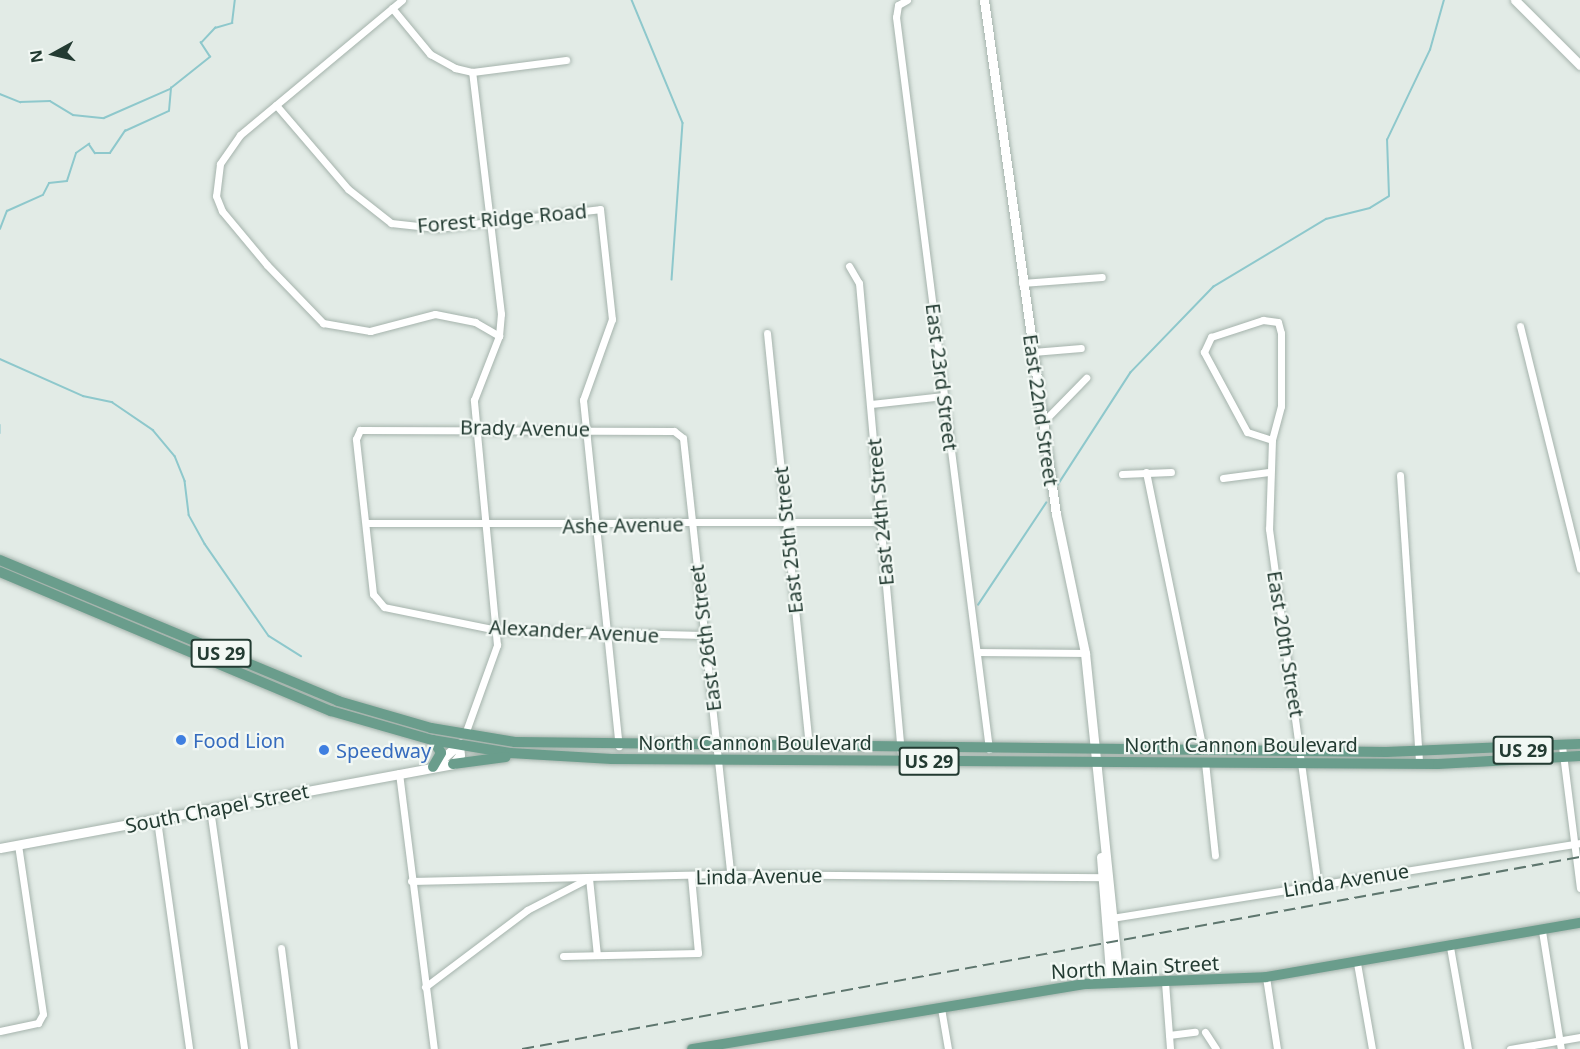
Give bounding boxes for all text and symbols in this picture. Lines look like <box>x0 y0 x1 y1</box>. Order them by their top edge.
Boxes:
north arrow <box>24 24 84 84</box>
text: N <box>24 49 48 64</box>
street label: Forest Ridge Road <box>416 199 588 237</box>
street label: East 23rd Street <box>921 302 963 452</box>
street label: East 22nd Street <box>1018 333 1064 487</box>
street label: Brady Avenue <box>460 415 590 441</box>
street label: East 24th Street <box>862 437 898 587</box>
street label: East 25th Street <box>768 465 808 615</box>
street label: Ashe Avenue <box>562 512 684 538</box>
street label: East 26th Street <box>684 563 726 713</box>
street label: East 20th Street <box>1263 569 1309 719</box>
street label: Alexander Avenue <box>488 615 660 647</box>
road number: US 29 <box>190 638 252 668</box>
place label: Food Lion <box>193 728 285 752</box>
street label: North Cannon Boulevard <box>638 730 872 754</box>
street label: North Cannon Boulevard <box>1124 732 1358 756</box>
marker: Food Lion <box>174 733 188 747</box>
road number: US 29 <box>1492 735 1555 765</box>
place label: Speedway <box>336 738 431 762</box>
marker: Speedway <box>317 743 331 757</box>
road number: US 29 <box>898 746 960 776</box>
street label: South Chapel Street <box>123 778 311 838</box>
street label: Linda Avenue <box>1281 858 1411 902</box>
street label: Linda Avenue <box>695 863 823 889</box>
street label: North Main Street <box>1050 951 1220 983</box>

